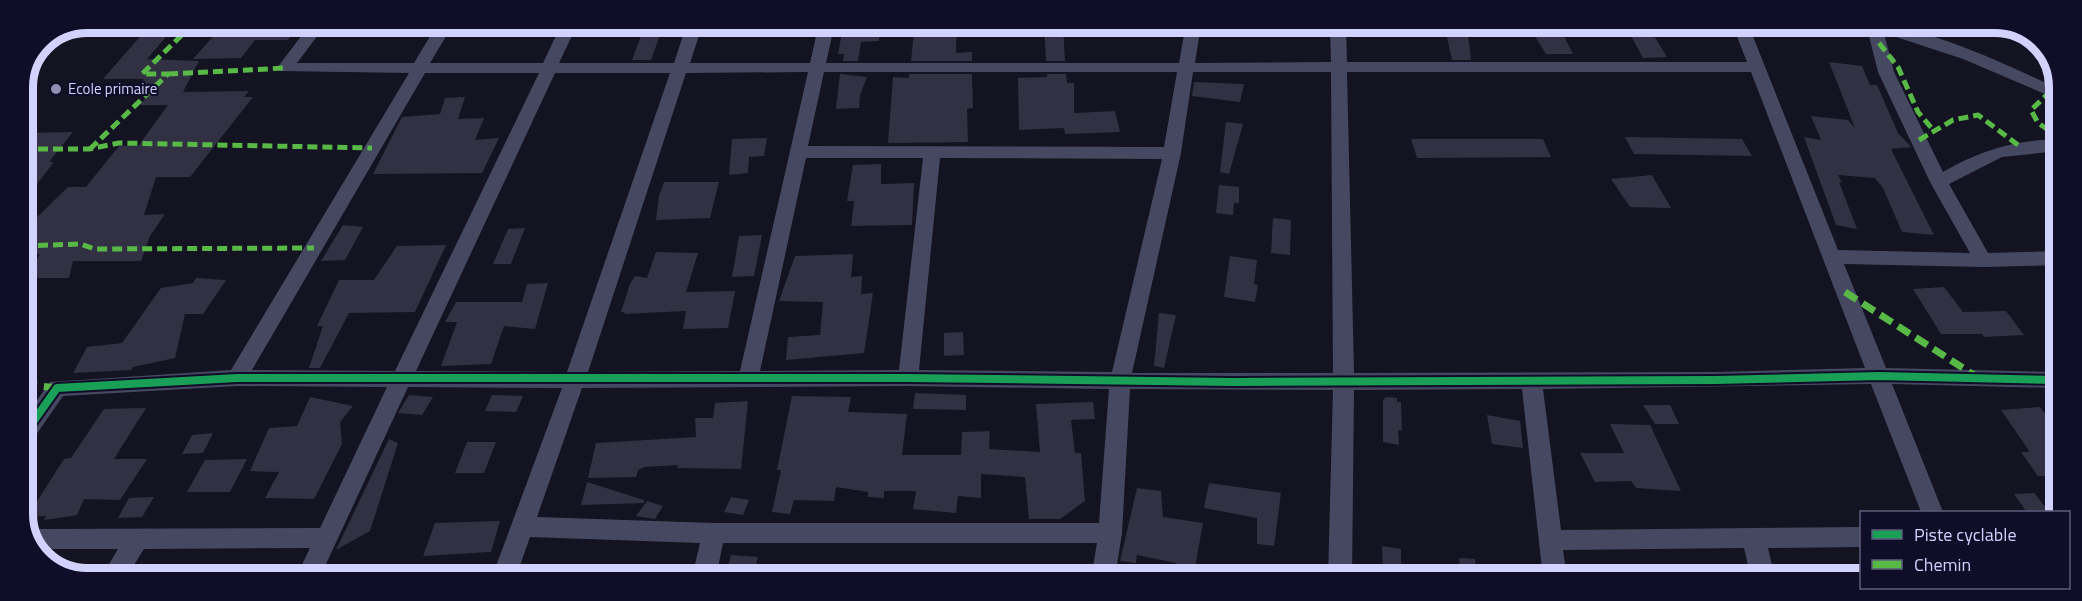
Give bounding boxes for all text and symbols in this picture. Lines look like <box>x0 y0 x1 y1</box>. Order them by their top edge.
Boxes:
place label: Ecole primaire <box>68 77 157 100</box>
marker: Ecole primaire <box>49 82 63 96</box>
legend <box>1860 511 2070 589</box>
text: Piste cyclable <box>1914 521 2016 548</box>
text: Chemin <box>1914 551 1971 578</box>

